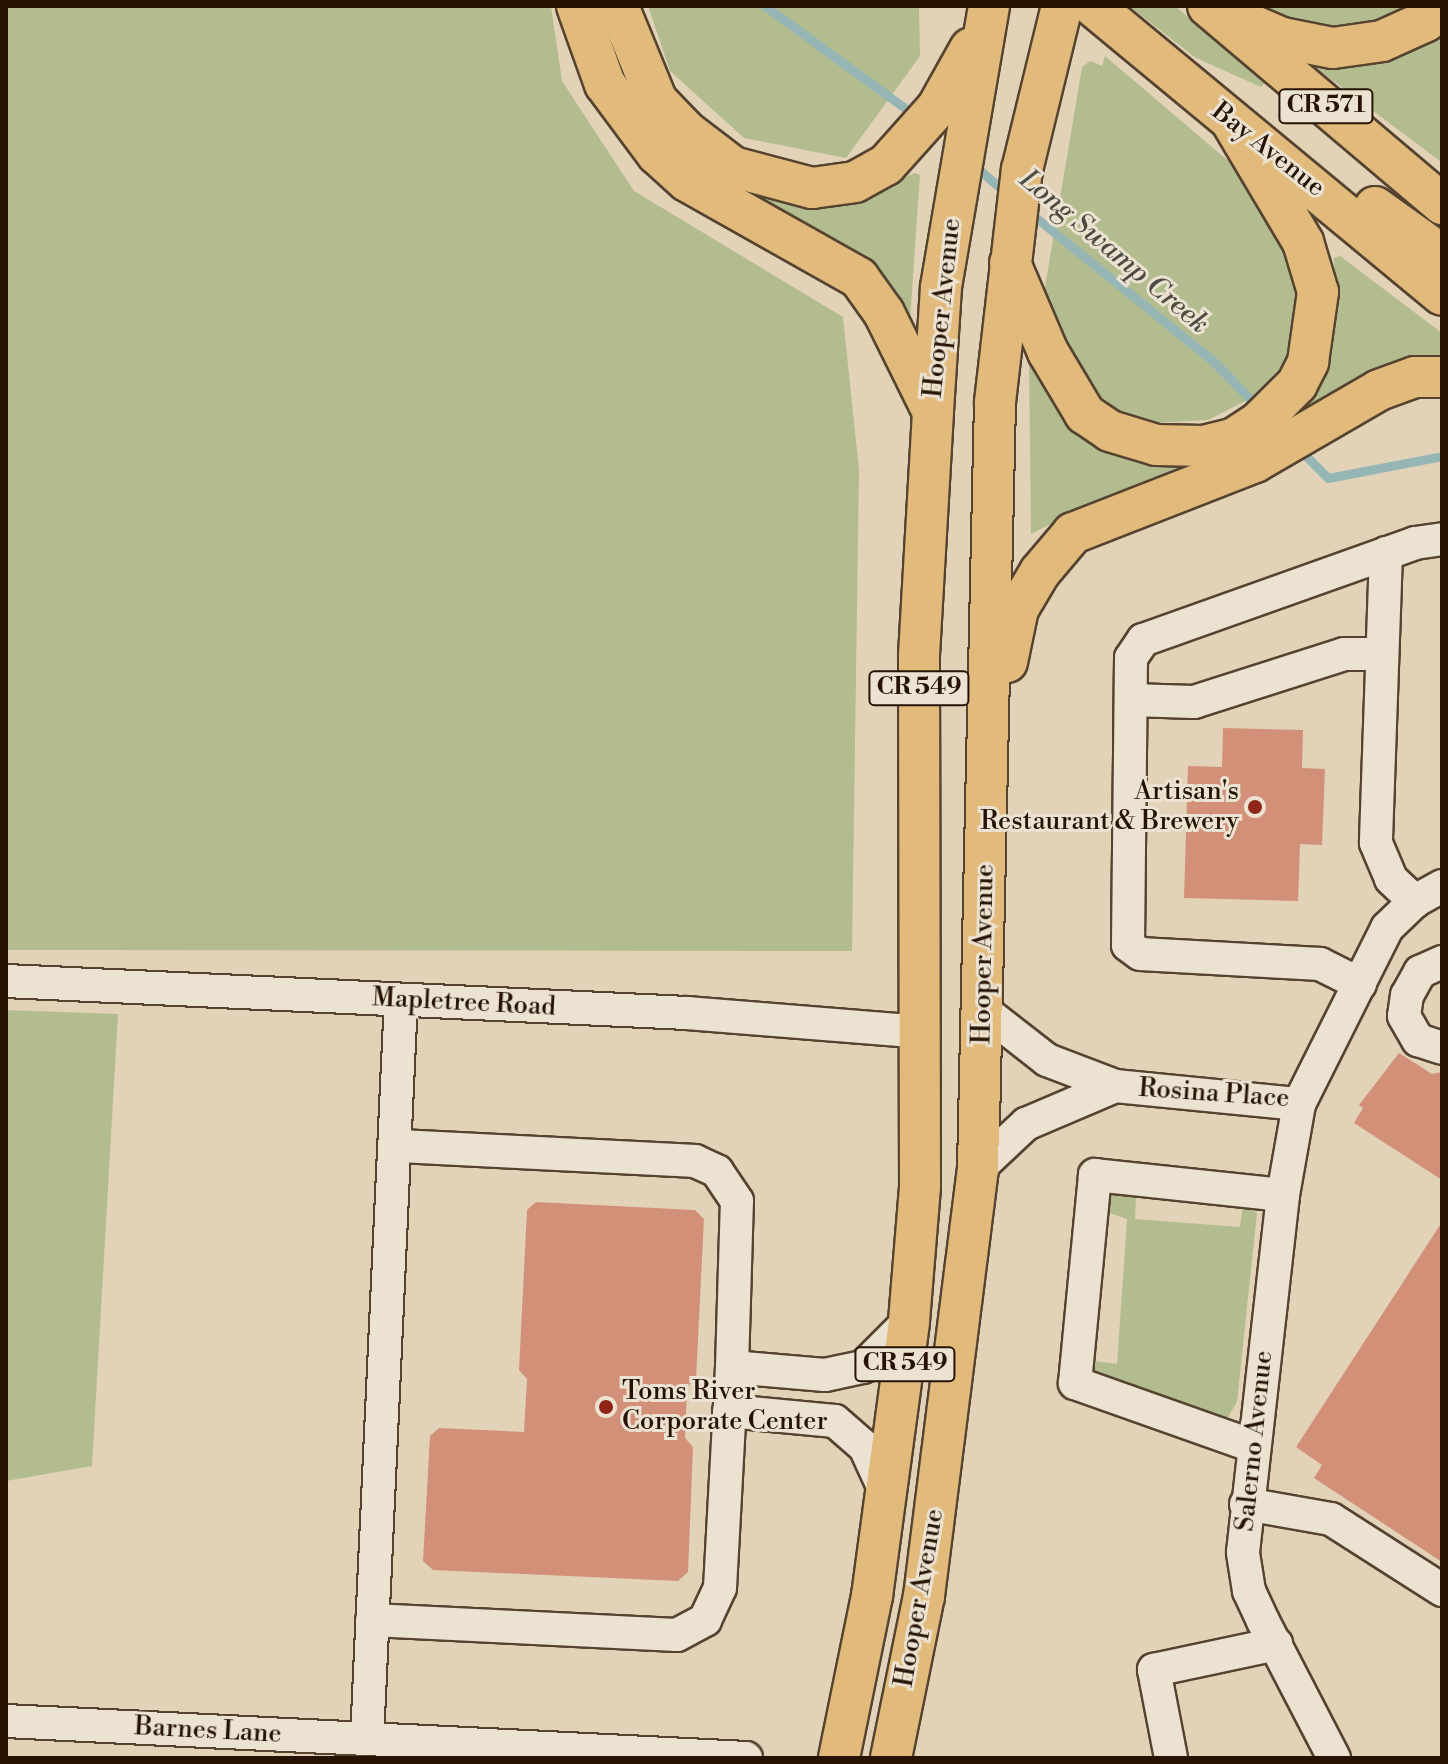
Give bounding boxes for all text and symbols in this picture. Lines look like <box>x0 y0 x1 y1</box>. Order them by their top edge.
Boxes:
road number: CR 571 <box>1278 86 1374 126</box>
street label: Bay Avenue <box>1205 96 1331 204</box>
water label: Long Swamp Creek <box>1013 163 1215 341</box>
street label: Hooper Avenue <box>918 217 968 399</box>
road number: CR 549 <box>867 668 971 708</box>
place label: Artisan's Restaurant & Brewery <box>980 776 1239 838</box>
marker: Artisan's Restaurant & Brewery <box>1246 798 1264 816</box>
street label: Hooper Avenue <box>967 863 1001 1045</box>
street label: Mapletree Road <box>371 983 557 1023</box>
street label: Rosina Place <box>1137 1073 1291 1115</box>
road number: CR 549 <box>853 1344 957 1384</box>
street label: Salerno Avenue <box>1230 1349 1280 1533</box>
place label: Toms River Corporate Center <box>622 1376 828 1438</box>
marker: Toms River Corporate Center <box>597 1398 615 1416</box>
street label: Hooper Avenue <box>889 1506 951 1690</box>
street label: Barnes Lane <box>134 1712 282 1750</box>

